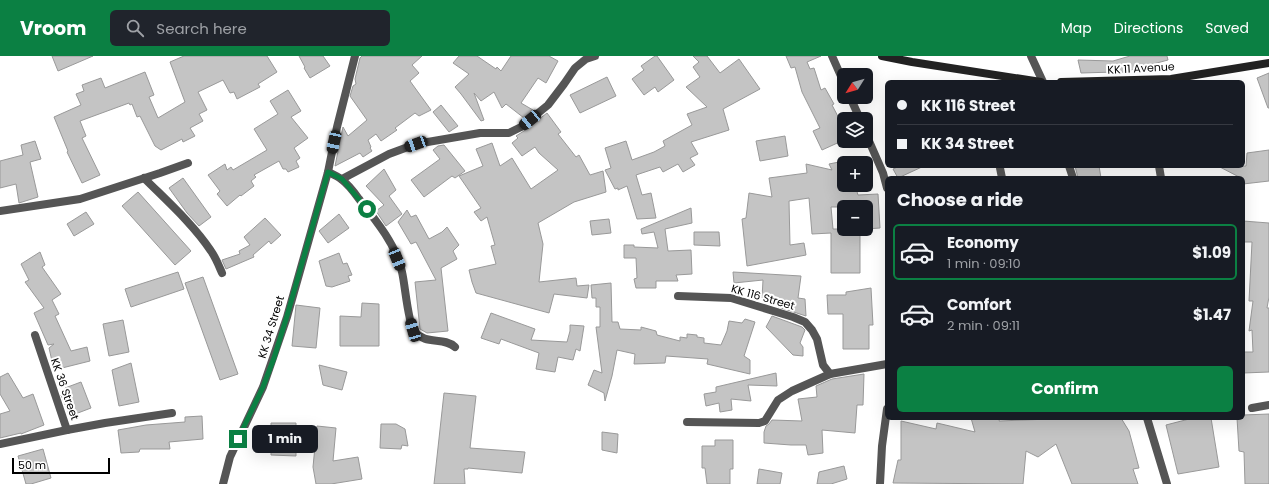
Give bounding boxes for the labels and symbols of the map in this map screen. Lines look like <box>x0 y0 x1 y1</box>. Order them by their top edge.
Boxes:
street label: KK 11 Avenue <box>1107 58 1175 78</box>
north arrow <box>837 68 873 104</box>
car <box>517 108 543 132</box>
car <box>326 129 342 155</box>
car <box>403 134 429 154</box>
route start <box>358 200 376 218</box>
car <box>387 246 407 272</box>
street label: KK 116 Street <box>729 280 797 314</box>
street label: KK 34 Street <box>254 294 288 360</box>
car <box>404 317 422 343</box>
street label: KK 36 Street <box>47 356 83 422</box>
callout: 1 min <box>252 425 318 453</box>
route end <box>229 430 247 448</box>
scale bar <box>12 456 110 475</box>

